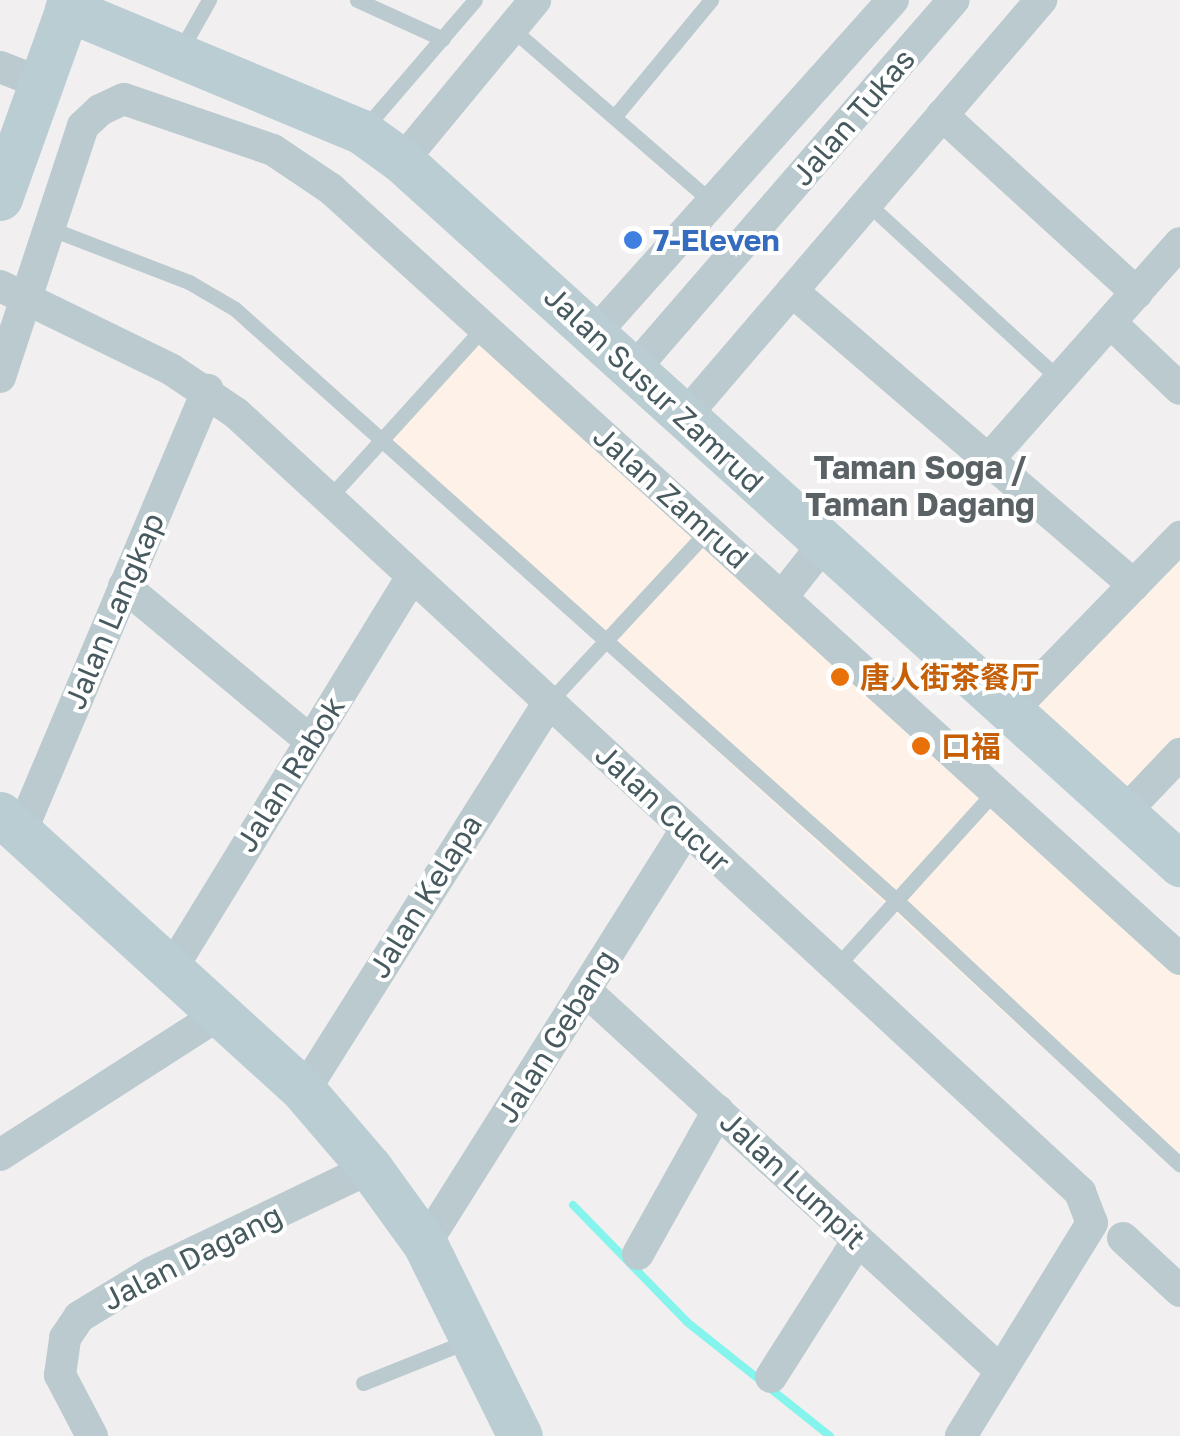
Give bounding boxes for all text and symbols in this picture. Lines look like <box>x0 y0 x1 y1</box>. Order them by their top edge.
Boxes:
street label: Jalan Tukas <box>784 41 922 193</box>
place label: 7-Eleven <box>653 222 780 258</box>
marker: 7-Eleven <box>622 229 644 251</box>
street label: Jalan Susur Zamrud <box>537 278 771 500</box>
street label: Jalan Zamrud <box>586 418 756 576</box>
district label: Taman Soga / Taman Dagang <box>805 449 1035 524</box>
street label: Jalan Langkap <box>57 508 171 714</box>
place label: 唐人街茶餐厅 <box>860 659 1040 695</box>
marker: 唐人街茶餐厅 <box>829 666 851 688</box>
street label: Jalan Rabok <box>228 690 352 858</box>
place label: 口福 <box>941 728 1001 764</box>
marker: 口福 <box>910 735 932 757</box>
street label: Jalan Cucur <box>588 737 738 879</box>
street label: Jalan Kelapa <box>361 808 489 984</box>
street label: Jalan Gebang <box>489 943 623 1129</box>
street label: Jalan Lumpit <box>713 1103 873 1257</box>
street label: Jalan Dagang <box>96 1196 288 1318</box>

